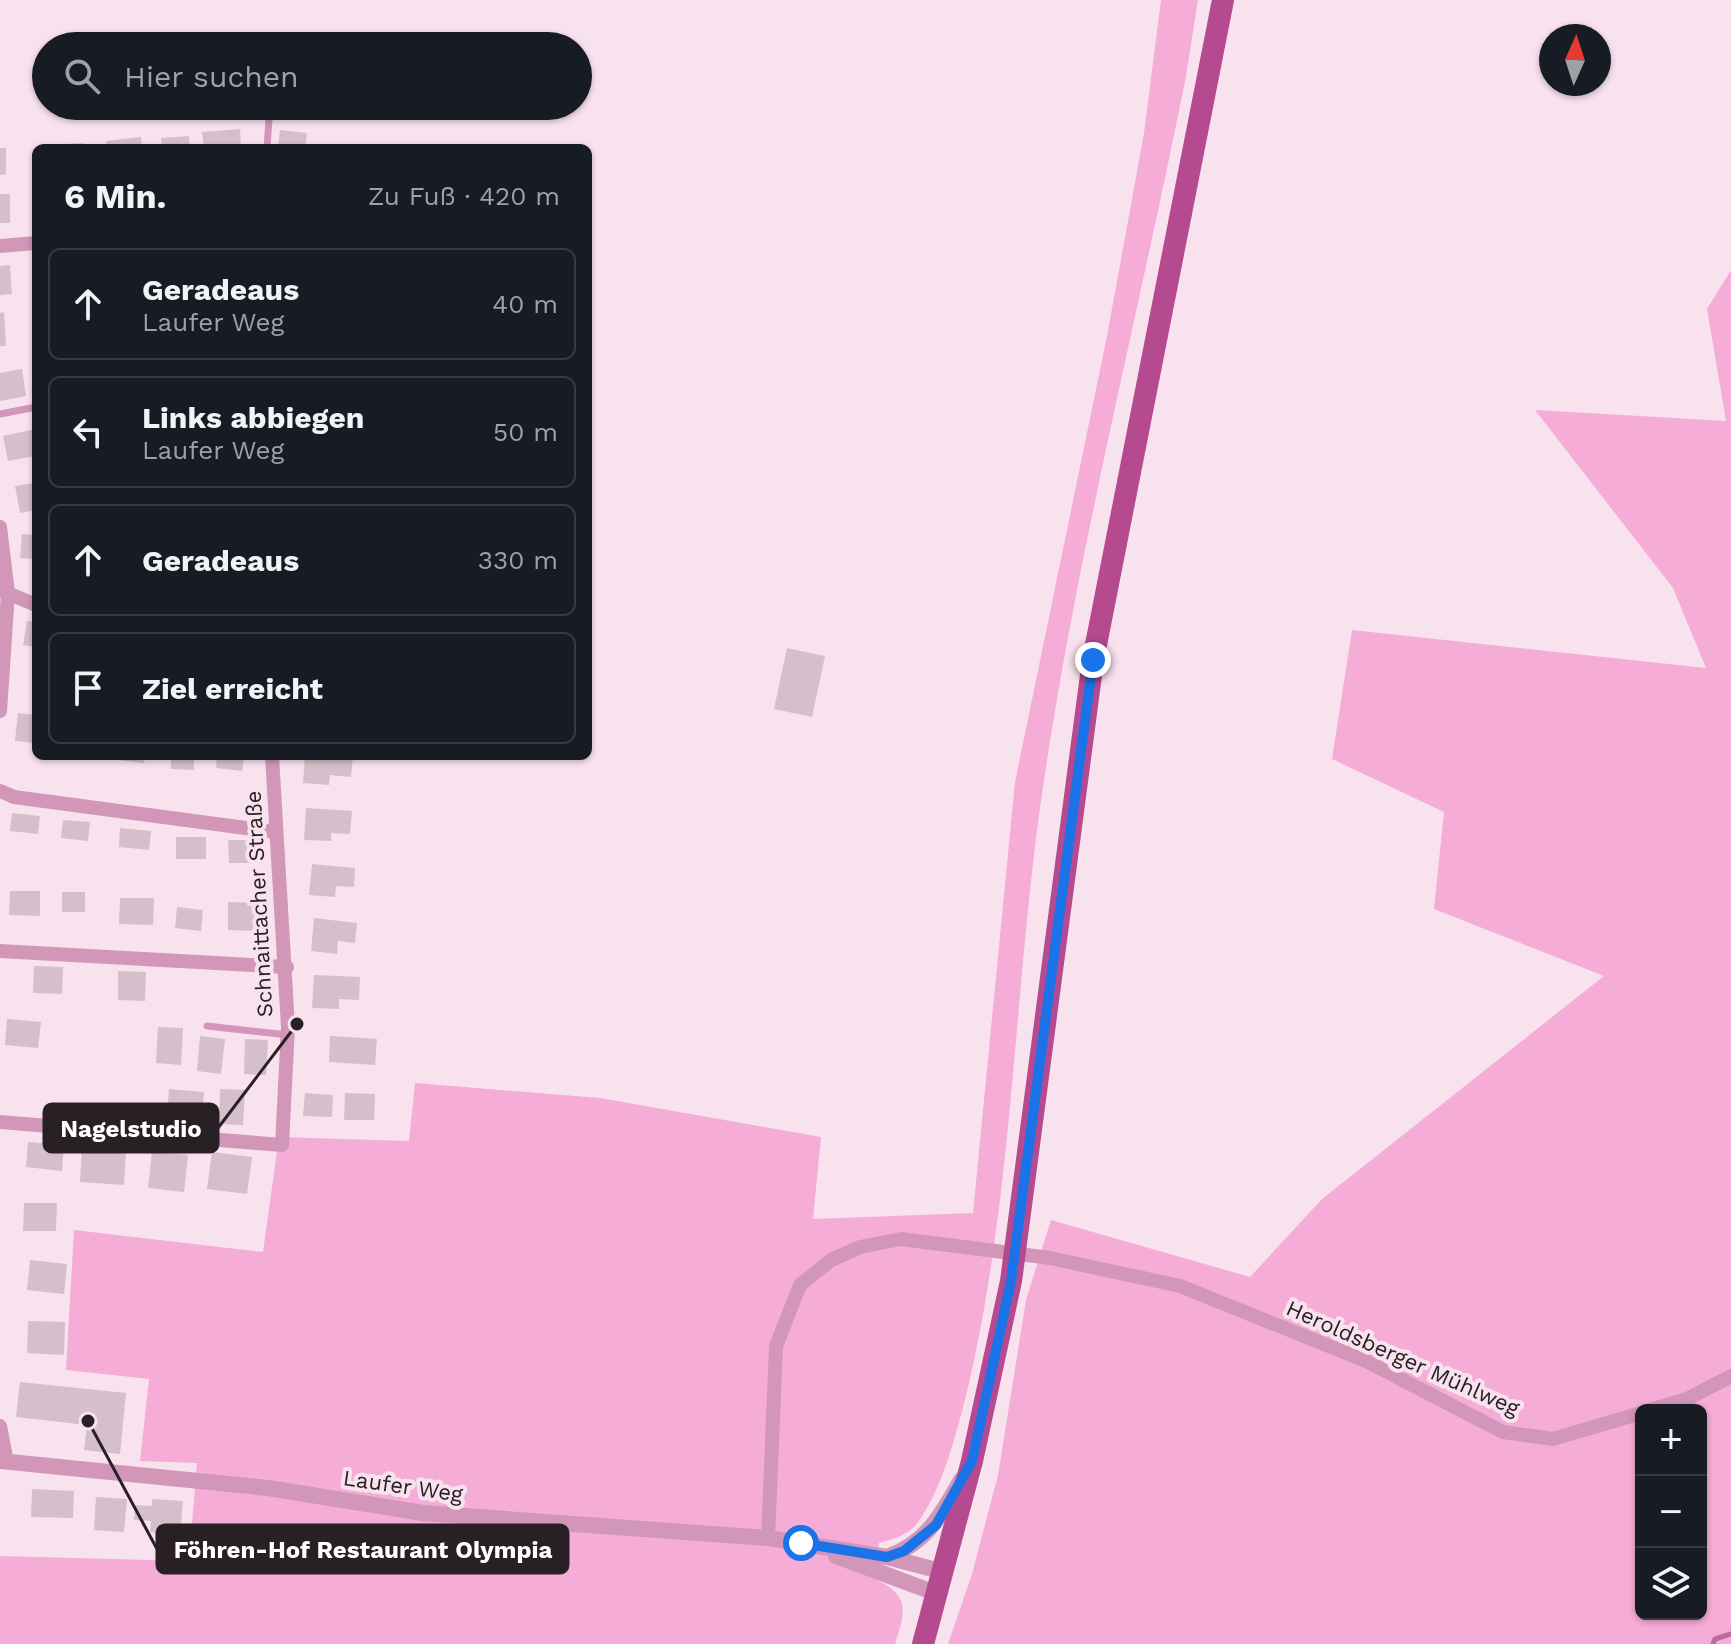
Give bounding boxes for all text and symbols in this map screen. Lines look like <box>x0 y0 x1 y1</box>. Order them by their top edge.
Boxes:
north arrow <box>1539 24 1611 96</box>
search box <box>32 32 592 120</box>
icon: search <box>60 54 104 98</box>
text: Hier suchen <box>124 59 299 94</box>
text: 6 Min. <box>64 176 166 216</box>
text: Zu Fuß · 420 m <box>368 181 560 211</box>
text: Geradeaus <box>142 272 299 307</box>
icon: ahead <box>66 282 110 326</box>
text: 40 m <box>492 289 558 319</box>
text: Laufer Weg <box>142 307 284 337</box>
text: Links abbiegen <box>142 400 364 435</box>
icon: left <box>66 410 110 454</box>
text: 50 m <box>493 417 558 447</box>
text: Laufer Weg <box>142 435 284 465</box>
icon: ahead <box>66 538 110 582</box>
text: Geradeaus <box>142 543 299 578</box>
text: 330 m <box>478 545 558 575</box>
route end <box>1075 642 1111 678</box>
icon: arrive <box>66 666 110 710</box>
text: Ziel erreicht <box>142 671 323 706</box>
street label: Schnaittacher Straße <box>241 790 277 1018</box>
callout: Nagelstudio <box>44 1104 218 1152</box>
text: Nagelstudio <box>60 1115 202 1143</box>
street label: Heroldsberger Mühlweg <box>1283 1295 1524 1421</box>
map controls <box>1635 1404 1707 1620</box>
button: + <box>1635 1404 1707 1476</box>
street label: Laufer Weg <box>342 1465 465 1507</box>
button: − <box>1635 1476 1707 1548</box>
callout: Föhren-Hof Restaurant Olympia <box>157 1525 568 1573</box>
route start <box>783 1525 819 1561</box>
text: Föhren-Hof Restaurant Olympia <box>174 1536 552 1564</box>
button: layers <box>1635 1548 1707 1620</box>

